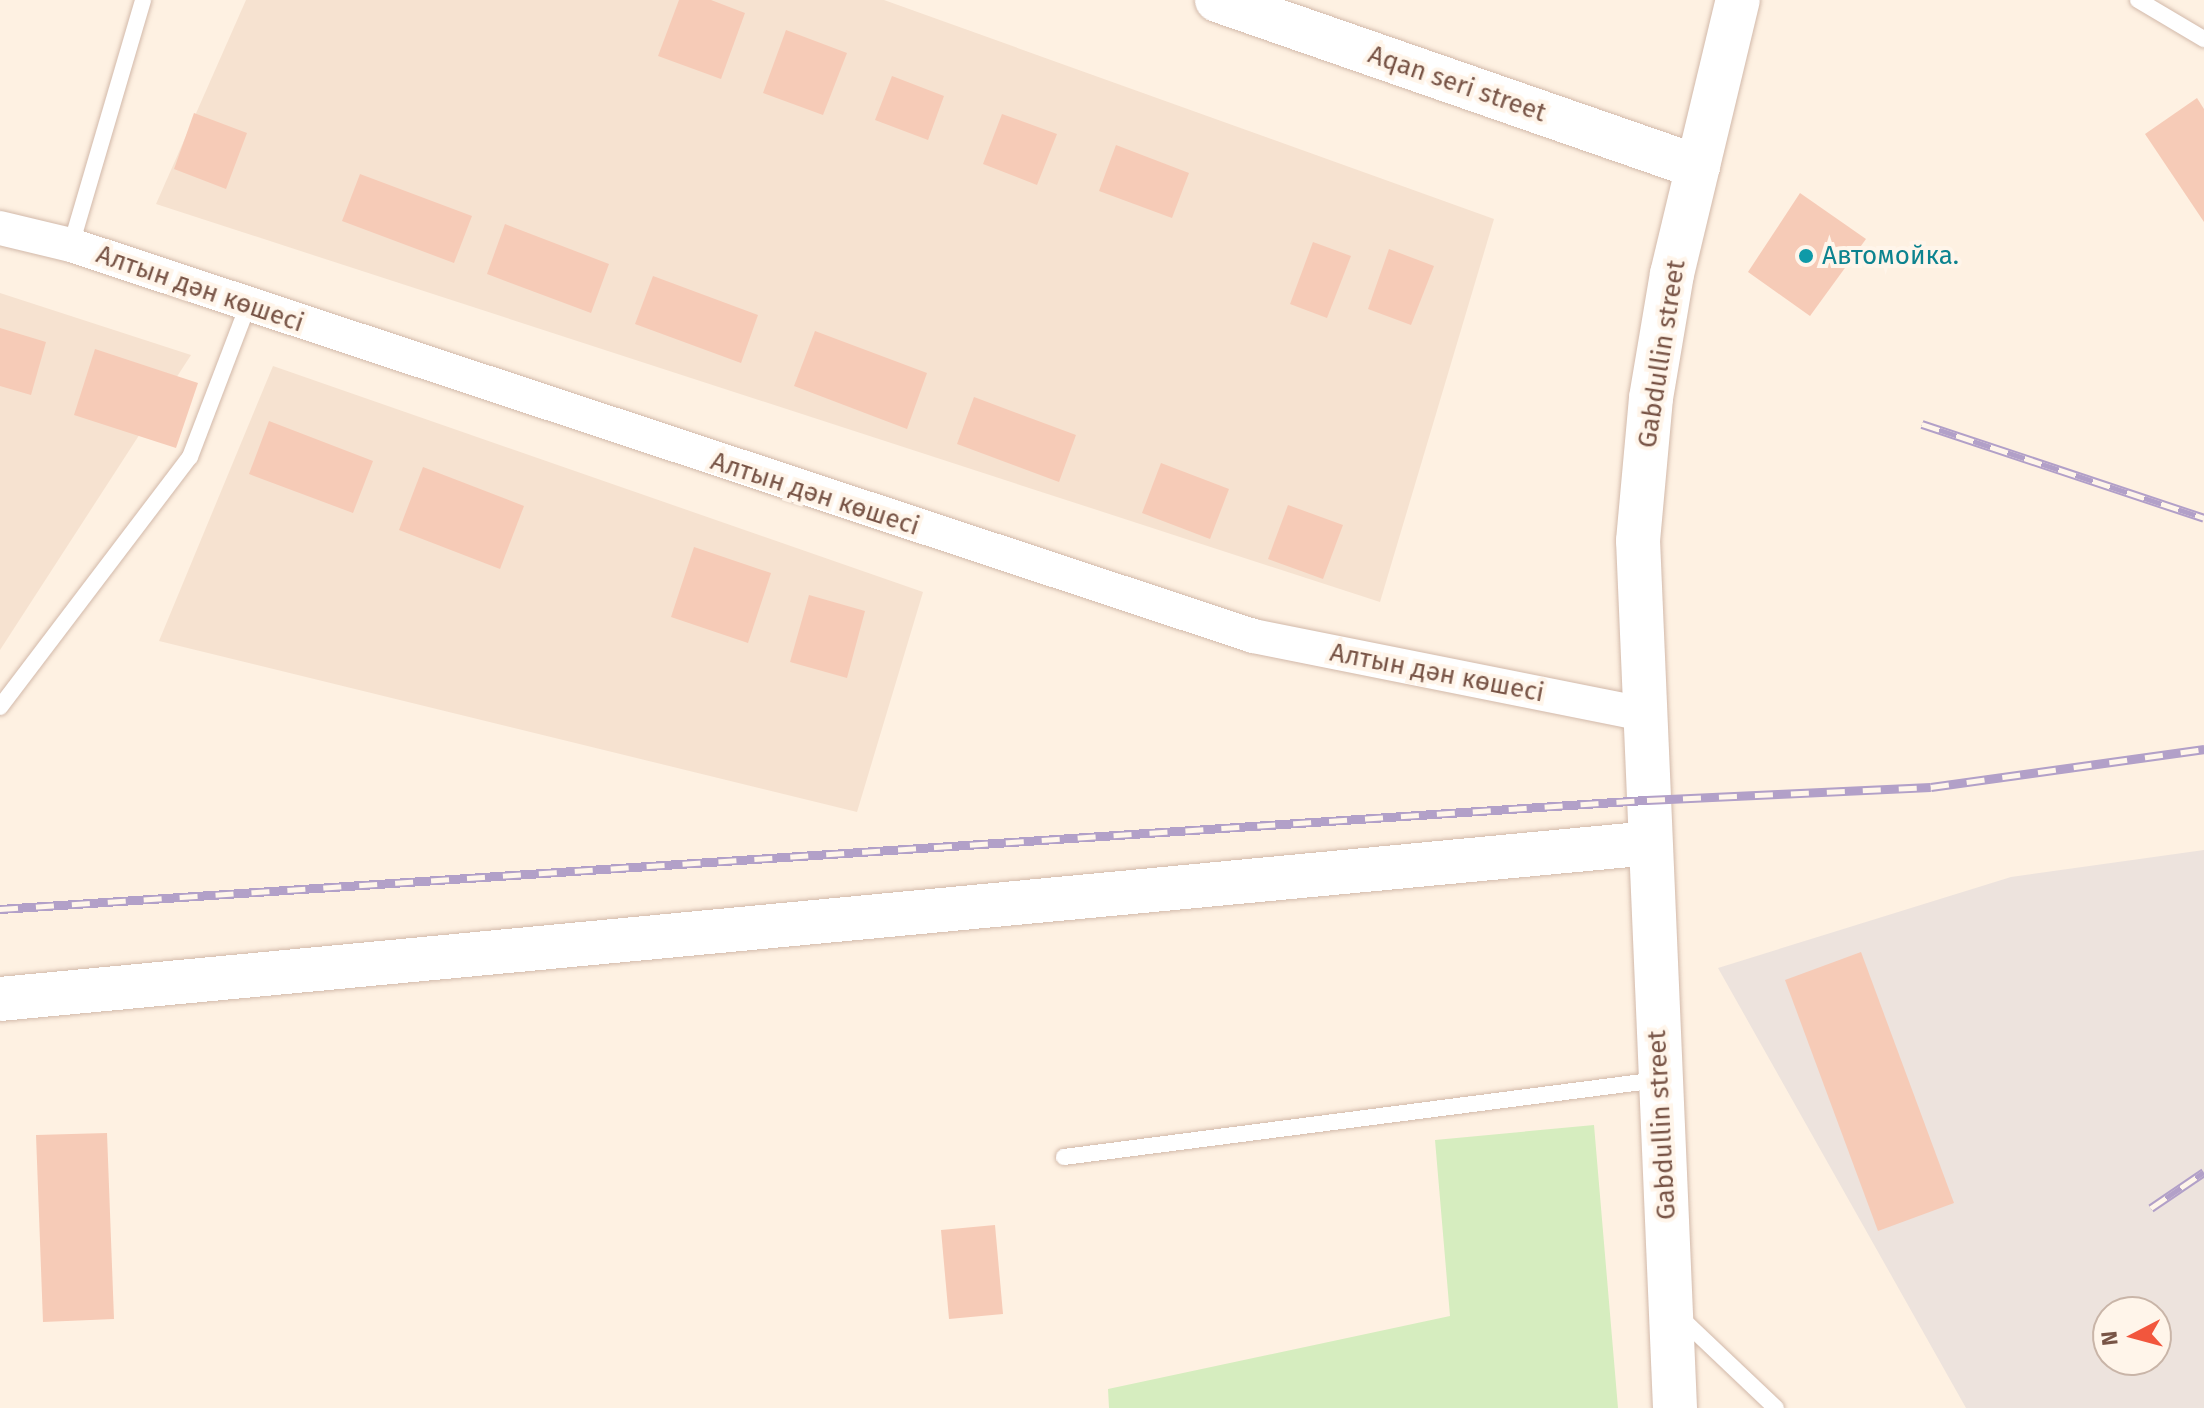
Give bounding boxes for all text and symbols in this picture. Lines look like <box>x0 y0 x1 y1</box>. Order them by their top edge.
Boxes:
street label: Aqan seri street <box>1364 39 1550 129</box>
street label: Алтын дән көшесі <box>92 239 308 339</box>
place label: Автомойка. <box>1822 240 1959 272</box>
marker: Автомойка. <box>1797 247 1815 265</box>
street label: Gabdullin street <box>1632 258 1692 450</box>
street label: Алтын дән көшесі <box>707 446 923 542</box>
street label: Алтын дән көшесі <box>1327 637 1547 709</box>
street label: Gabdullin street <box>1641 1029 1683 1221</box>
north arrow <box>2092 1296 2172 1376</box>
text: N <box>2095 1330 2124 1347</box>

